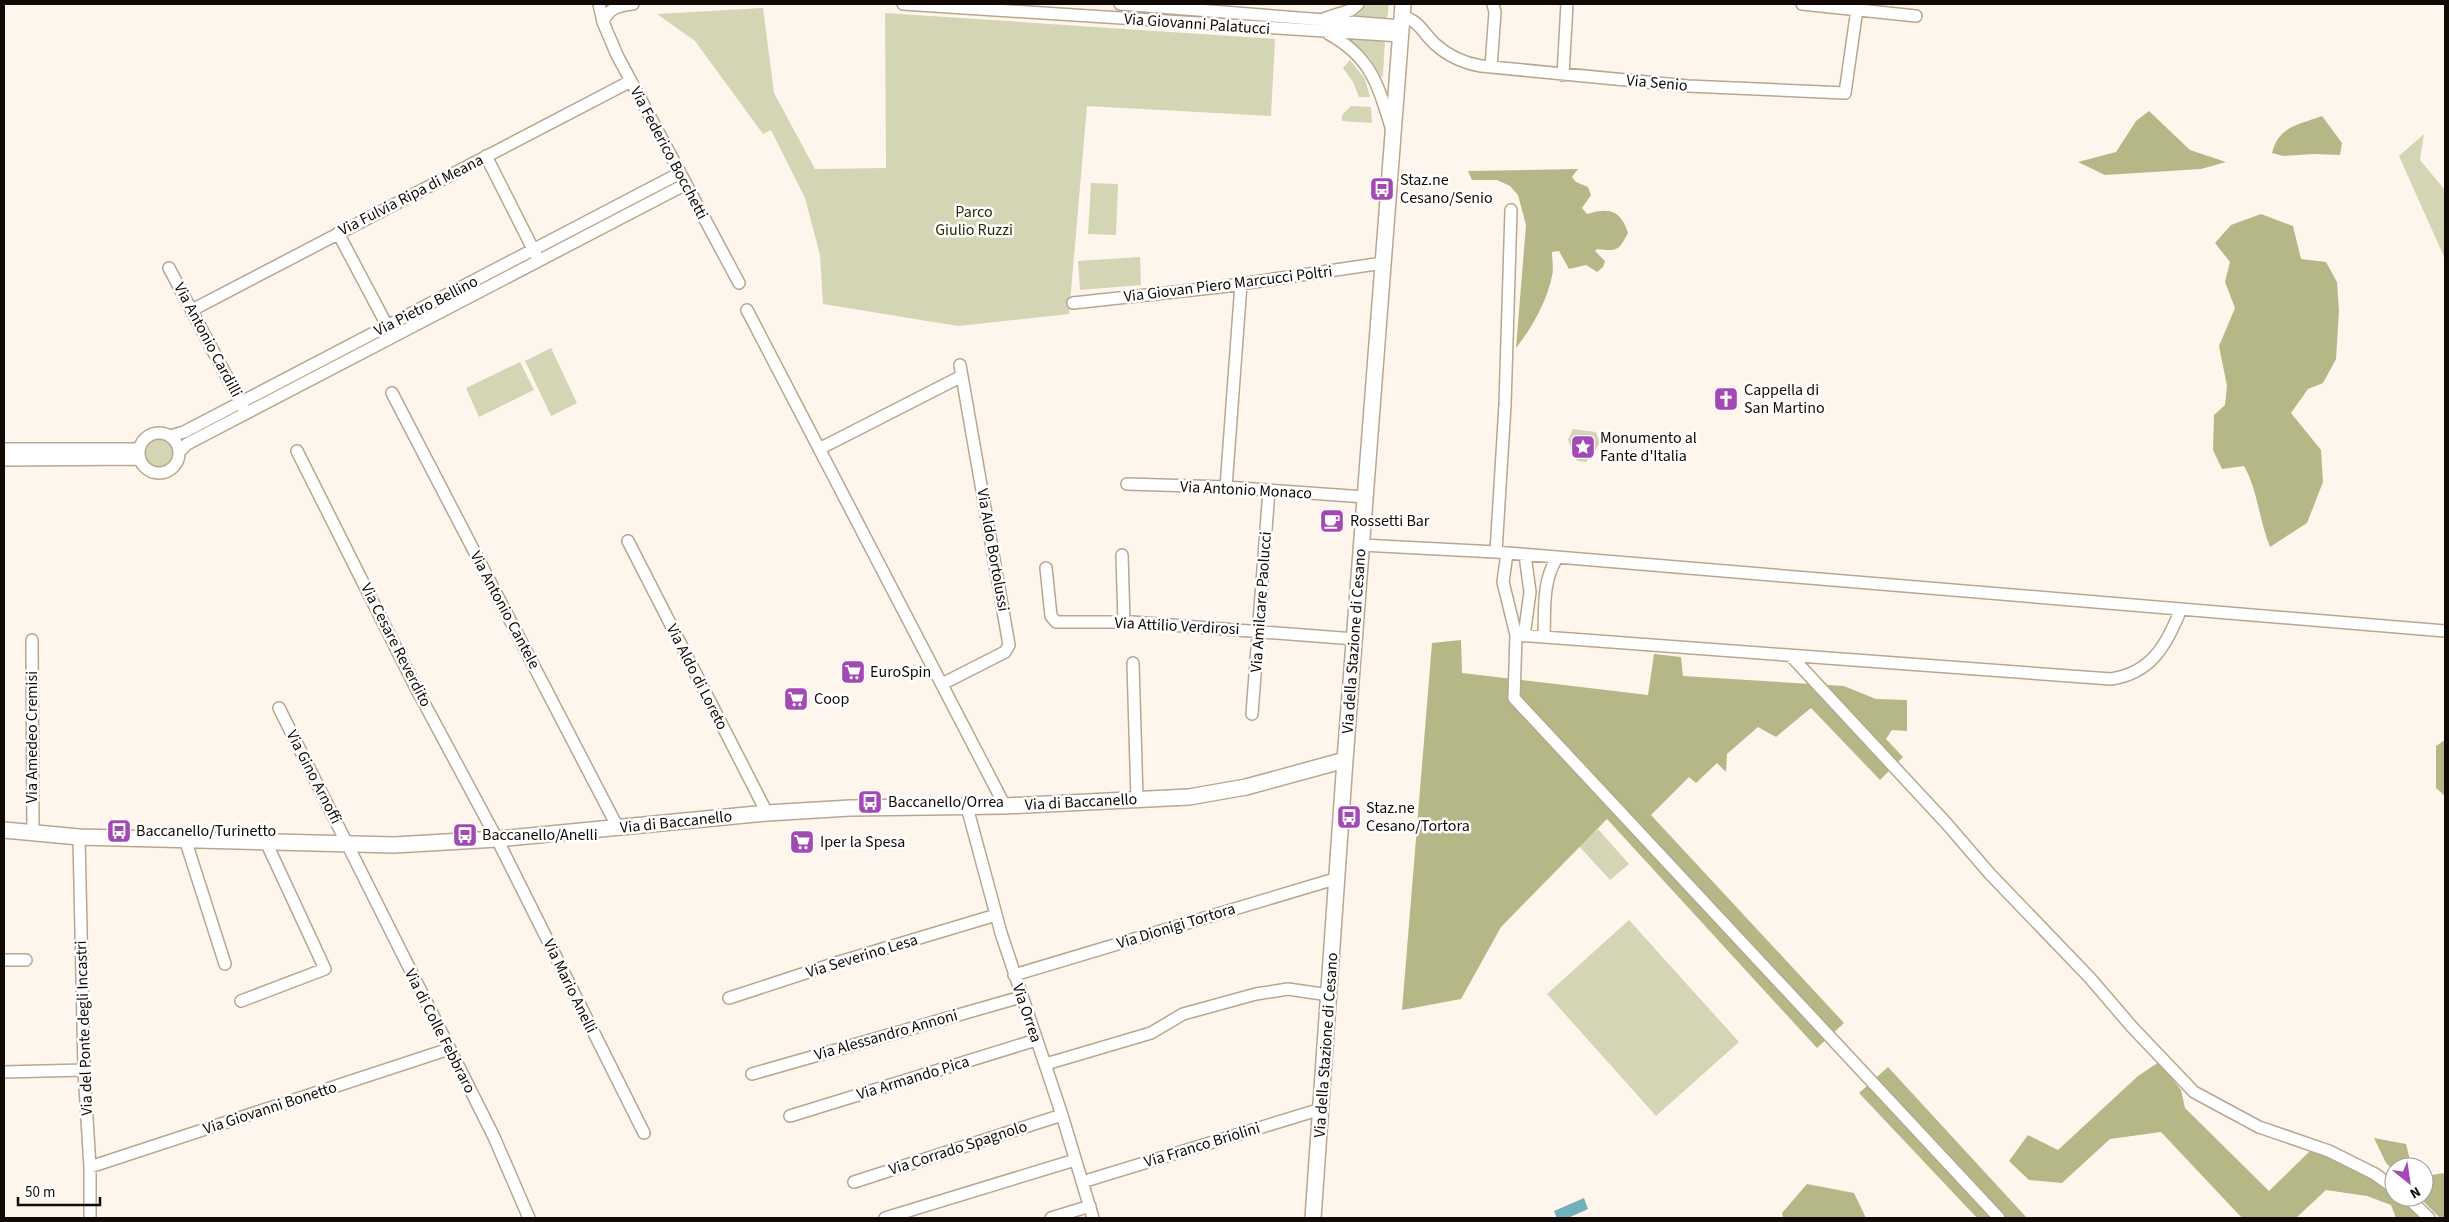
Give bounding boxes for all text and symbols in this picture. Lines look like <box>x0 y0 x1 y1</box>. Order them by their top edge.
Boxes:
street label: Via Giovanni Palatucci <box>1123 8 1271 40</box>
street label: Via Senio <box>1626 69 1688 97</box>
street label: Via Federico Bocchetti <box>625 83 713 223</box>
street label: Via Fulvia Ripa di Meana <box>335 149 487 241</box>
place label: Staz.ne Cesano/Senio <box>1400 169 1493 209</box>
bus stop icon: Staz.ne Cesano/Senio <box>1369 176 1395 202</box>
park label: Parco Giulio Ruzzi <box>935 201 1013 241</box>
street label: Via Giovan Piero Marcucci Poltri <box>1122 260 1334 308</box>
street label: Via Pietro Bellino <box>370 270 482 342</box>
street label: Via Antonio Cardilli <box>169 279 247 401</box>
place label: Cappella di San Martino <box>1744 379 1825 419</box>
church icon: Cappella di San Martino <box>1713 386 1739 412</box>
place label: Monumento al Fante d'Italia <box>1600 427 1697 467</box>
place icon: Monumento al Fante d'Italia <box>1570 434 1596 460</box>
street label: Via Antonio Monaco <box>1179 476 1313 504</box>
street label: Via Aldo Bortolussi <box>971 487 1015 613</box>
cafe icon: Rossetti Bar <box>1319 508 1345 534</box>
place label: Rossetti Bar <box>1350 510 1430 532</box>
street label: Via Amilcare Paolucci <box>1245 531 1277 673</box>
street label: Via Antonio Cantele <box>465 547 545 673</box>
street label: Via della Stazione di Cesano <box>1337 548 1371 734</box>
street label: Via Cesare Reverdito <box>355 579 437 711</box>
street label: Via Attilio Verdirosi <box>1114 612 1240 640</box>
street label: Via Aldo di Loreto <box>661 620 733 734</box>
supermarket icon: EuroSpin <box>840 659 866 685</box>
place label: EuroSpin <box>870 661 931 683</box>
street label: Via Amedeo Cremisi <box>21 671 43 803</box>
supermarket icon: Coop <box>783 686 809 712</box>
place label: Coop <box>814 688 849 710</box>
street label: Via Gino Arnoffi <box>281 726 347 828</box>
street label: Via di Baccanello <box>1024 788 1138 816</box>
bus stop icon: Baccanello/Orrea <box>857 789 883 815</box>
place label: Baccanello/Orrea <box>888 791 1004 813</box>
place label: Staz.ne Cesano/Tortora <box>1366 797 1470 837</box>
bus stop icon: Staz.ne Cesano/Tortora <box>1336 804 1362 830</box>
street label: Via di Baccanello <box>619 805 733 839</box>
bus stop icon: Baccanello/Turinetto <box>106 818 132 844</box>
place label: Baccanello/Turinetto <box>136 820 276 842</box>
bus stop icon: Baccanello/Anelli <box>452 822 478 848</box>
place label: Baccanello/Anelli <box>482 824 598 846</box>
supermarket icon: Iper la Spesa <box>789 829 815 855</box>
place label: Iper la Spesa <box>820 831 905 853</box>
street label: Via Dionigi Tortora <box>1114 898 1238 954</box>
street label: Via Severino Lesa <box>803 929 921 983</box>
street label: Via Mario Anelli <box>538 935 602 1037</box>
street label: Via del Ponte degli Incastri <box>70 940 98 1116</box>
street label: Via della Stazione di Cesano <box>1309 952 1343 1138</box>
street label: Via di Colle Febbraro <box>399 965 481 1097</box>
street label: Via Orrea <box>1007 981 1047 1045</box>
street label: Via Alessandro Annoni <box>812 1004 960 1066</box>
street label: Via Armando Pica <box>854 1050 972 1106</box>
street label: Via Giovanni Bonetto <box>200 1076 340 1140</box>
street label: Via Corrado Spagnolo <box>886 1115 1030 1181</box>
street label: Via Franco Briolini <box>1141 1117 1263 1173</box>
north arrow <box>2384 1157 2434 1207</box>
scale bar <box>18 1174 100 1206</box>
text: N <box>2406 1181 2424 1203</box>
text: 50 m <box>25 1182 55 1203</box>

